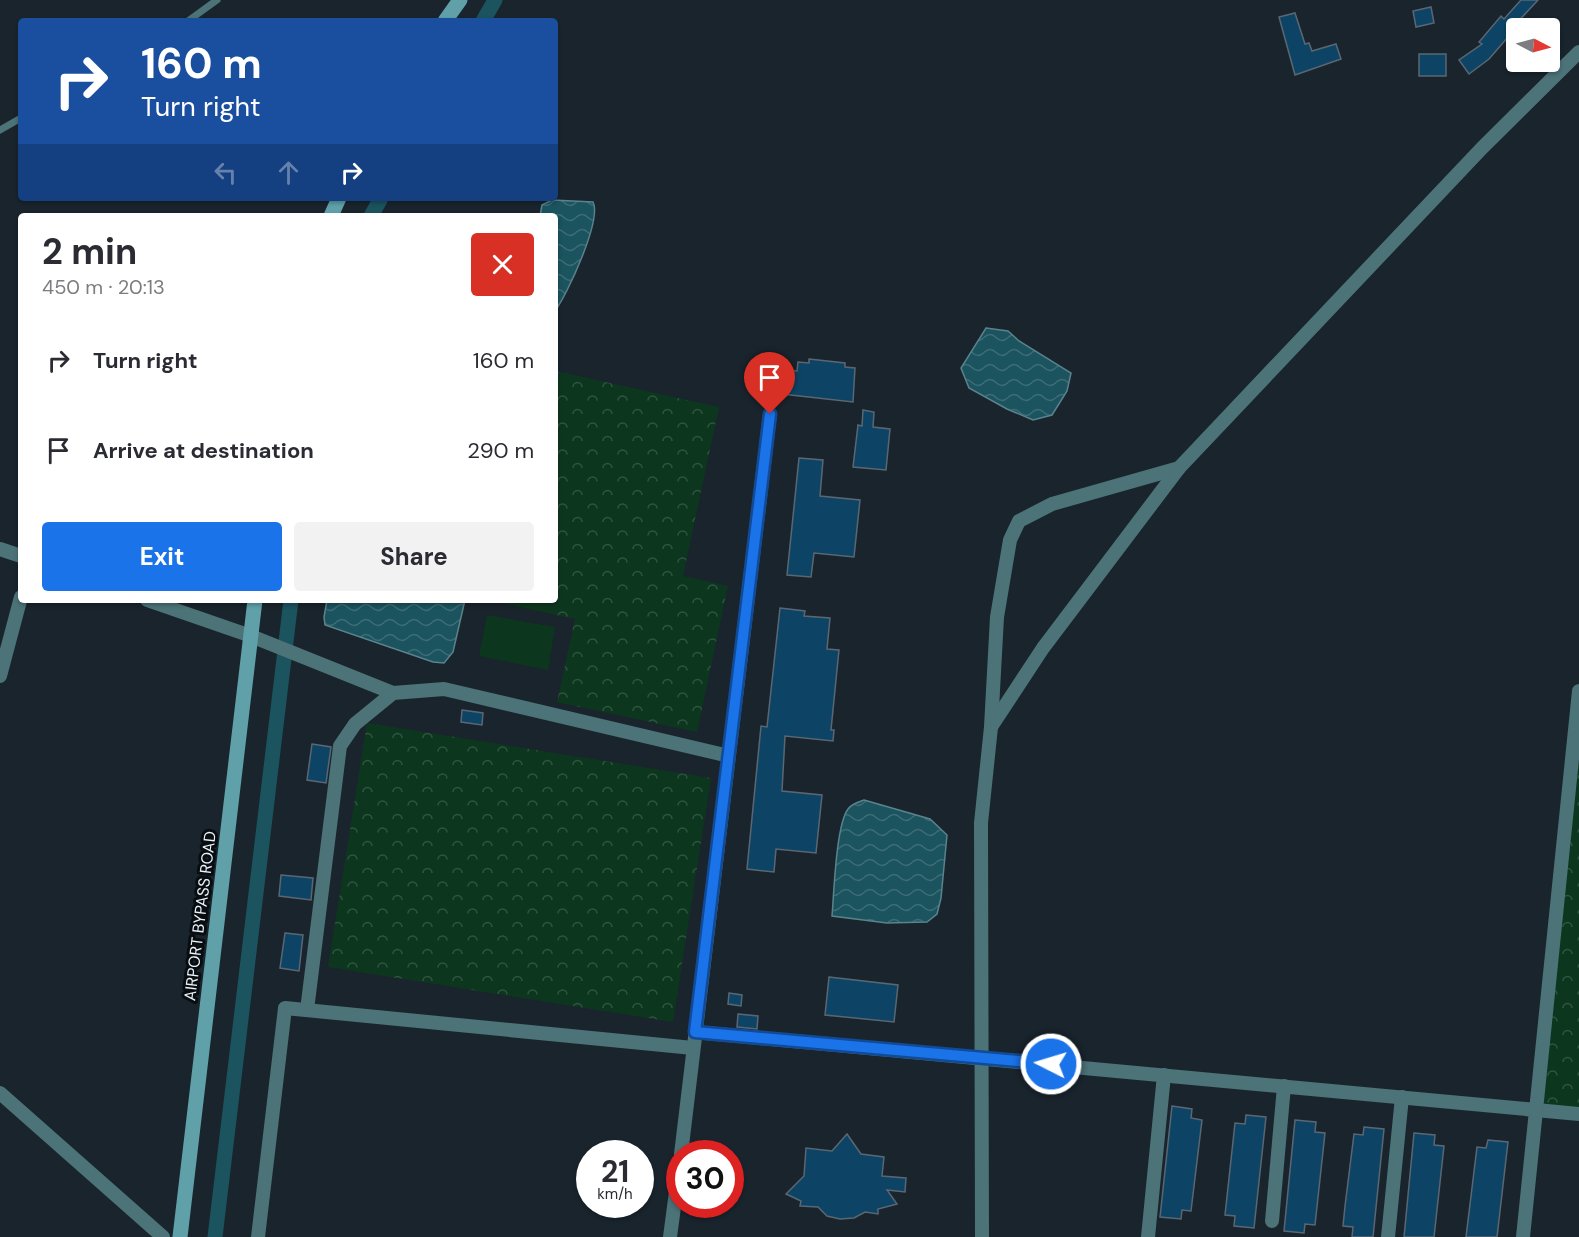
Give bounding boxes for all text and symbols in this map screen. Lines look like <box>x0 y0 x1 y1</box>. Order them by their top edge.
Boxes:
north arrow <box>1506 18 1560 72</box>
map controls <box>1506 18 1560 72</box>
text: 160 m <box>141 36 262 91</box>
icon: right <box>42 42 120 120</box>
text: Turn right <box>141 89 261 124</box>
icon: left <box>209 156 242 189</box>
icon: ahead <box>272 156 305 189</box>
icon: right <box>335 156 368 189</box>
text: 2 min <box>42 228 137 275</box>
button: close <box>471 233 534 296</box>
text: 450 m · 20:13 <box>42 274 165 300</box>
icon: right <box>42 344 75 377</box>
text: Turn right <box>93 346 198 375</box>
text: 160 m <box>473 346 534 375</box>
pin <box>744 352 795 414</box>
icon: arrive <box>753 361 786 394</box>
icon: arrive <box>42 434 75 467</box>
text: Arrive at destination <box>93 436 314 465</box>
text: 290 m <box>467 436 534 465</box>
button: Exit <box>42 522 282 591</box>
button: Share <box>294 522 534 591</box>
street label: AIRPORT BYPASS ROAD <box>179 830 221 1002</box>
position arrow <box>1019 1032 1083 1096</box>
speed limit sign: 30 <box>666 1140 744 1218</box>
text: 21 <box>601 1152 629 1191</box>
text: km/h <box>597 1184 633 1204</box>

